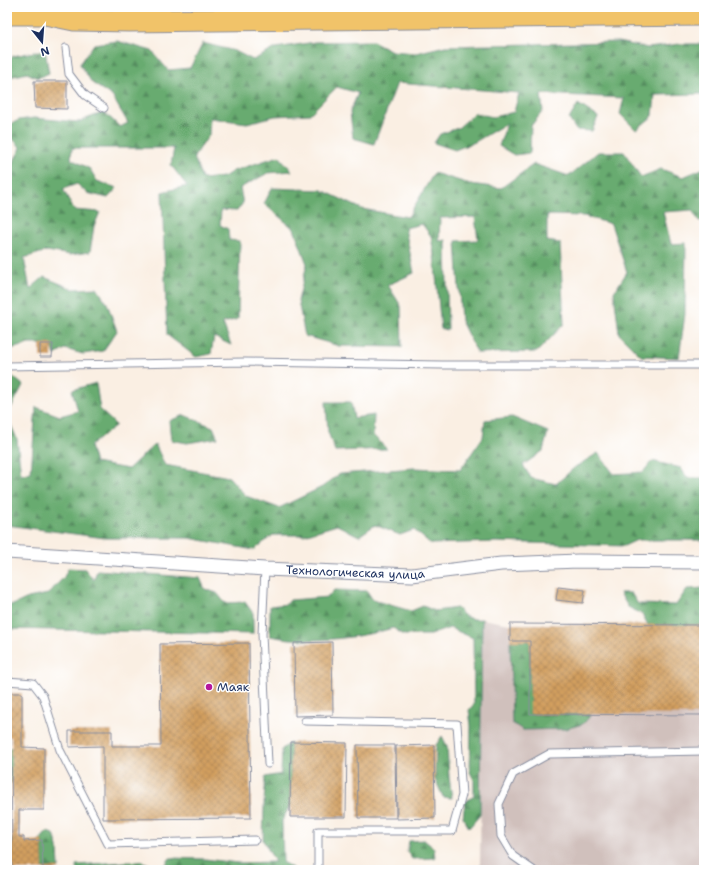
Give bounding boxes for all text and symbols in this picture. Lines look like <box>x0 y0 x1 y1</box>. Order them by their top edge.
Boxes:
north arrow <box>22 22 62 62</box>
text: N <box>38 43 51 60</box>
street label: Технологическая улица <box>286 562 426 583</box>
place label: Маяк <box>217 679 250 695</box>
marker: Маяк <box>204 682 214 692</box>

